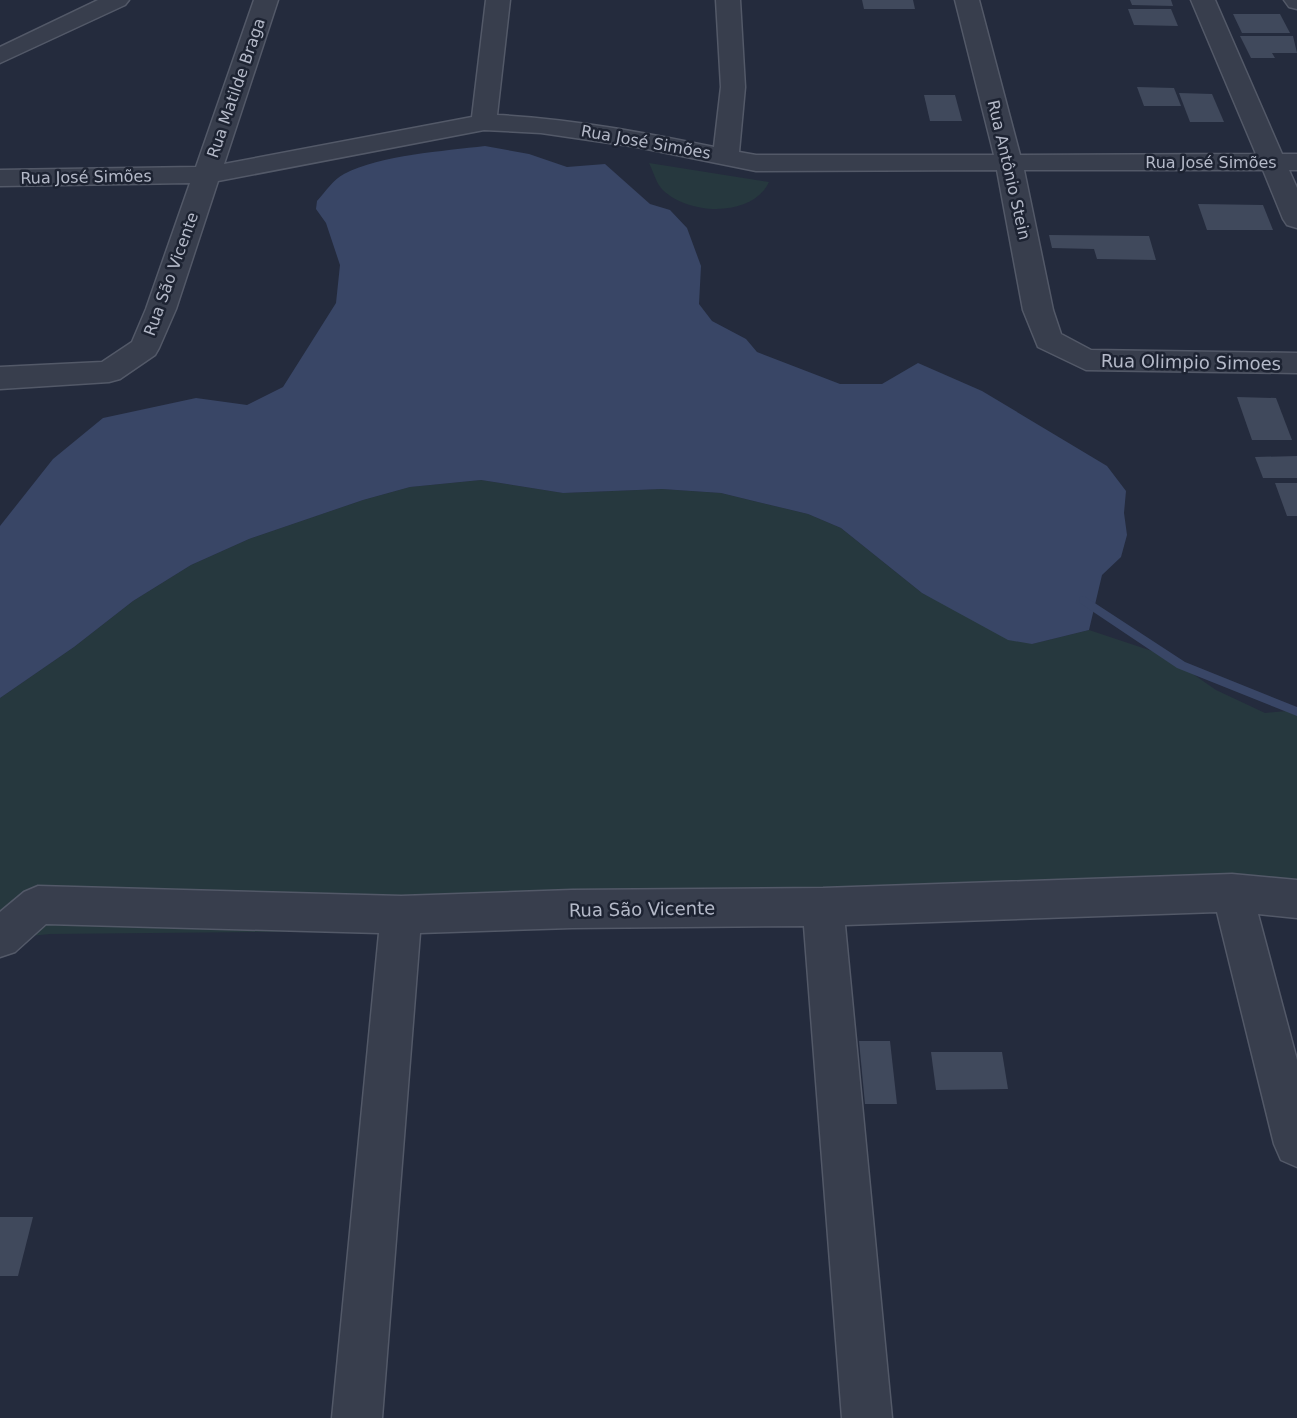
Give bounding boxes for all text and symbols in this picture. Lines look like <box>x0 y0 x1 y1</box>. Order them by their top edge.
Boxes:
street label: Rua Matilde Braga <box>203 16 269 160</box>
street label: Rua Antônio Stein <box>984 98 1034 242</box>
street label: Rua José Simões <box>580 121 712 163</box>
street label: Rua José Simões <box>1145 153 1277 172</box>
street label: Rua José Simões <box>20 166 152 188</box>
street label: Rua São Vicente <box>140 210 202 338</box>
street label: Rua Olimpio Simoes <box>1101 350 1281 374</box>
street label: Rua São Vicente <box>569 897 715 921</box>

